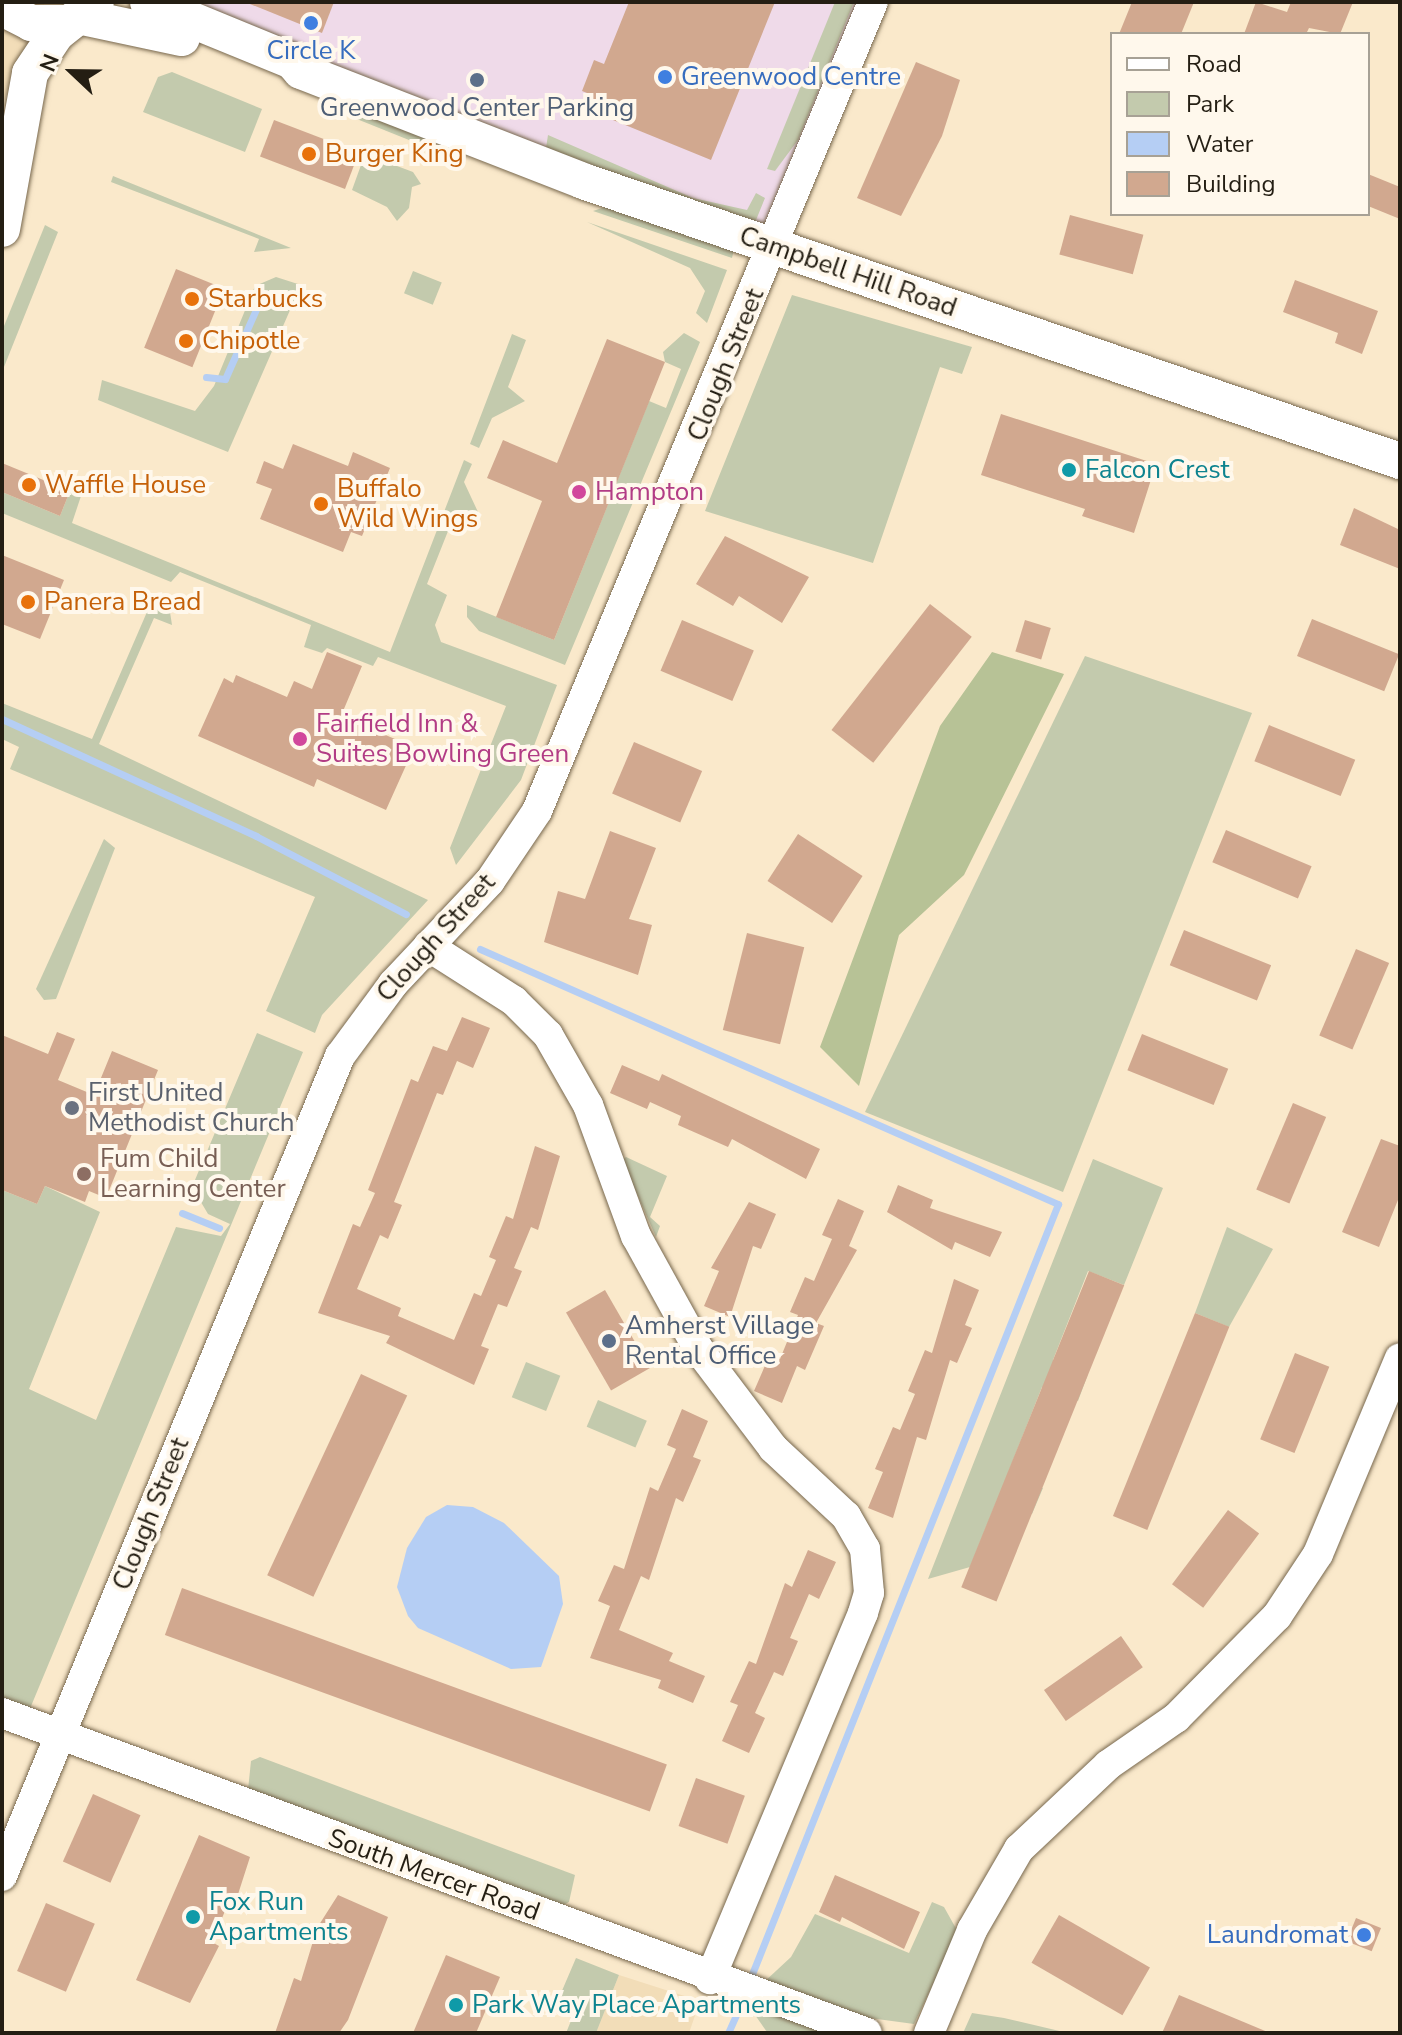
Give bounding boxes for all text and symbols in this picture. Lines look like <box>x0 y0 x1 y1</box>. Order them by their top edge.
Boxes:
marker: Circle K <box>302 14 320 32</box>
north arrow <box>32 32 112 112</box>
legend <box>1110 32 1370 216</box>
place label: Circle K <box>266 35 356 67</box>
text: Road <box>1186 48 1242 80</box>
text: N <box>33 50 67 76</box>
place label: Greenwood Centre <box>681 61 901 93</box>
marker: Greenwood Centre <box>656 68 674 86</box>
marker: Greenwood Center Parking <box>468 71 486 89</box>
text: Park <box>1186 88 1234 120</box>
place label: Greenwood Center Parking <box>320 92 634 124</box>
text: Water <box>1186 128 1253 160</box>
place label: Burger King <box>325 138 464 170</box>
marker: Burger King <box>300 145 318 163</box>
text: Building <box>1186 168 1276 200</box>
street label: Campbell Hill Road <box>735 220 961 324</box>
place label: Starbucks <box>208 283 323 315</box>
street label: Clough Street <box>681 284 771 446</box>
marker: Starbucks <box>183 290 201 308</box>
place label: Chipotle <box>202 325 300 357</box>
marker: Chipotle <box>177 332 195 350</box>
place label: Falcon Crest <box>1085 454 1230 486</box>
marker: Falcon Crest <box>1060 461 1078 479</box>
place label: Waffle House <box>45 469 206 501</box>
place label: Buffalo Wild Wings <box>337 473 478 534</box>
marker: Waffle House <box>20 476 38 494</box>
place label: Hampton <box>595 476 704 508</box>
marker: Hampton <box>570 483 588 501</box>
marker: Buffalo Wild Wings <box>312 495 330 513</box>
place label: Panera Bread <box>44 586 201 618</box>
marker: Panera Bread <box>19 593 37 611</box>
place label: Fairfield Inn & Suites Bowling Green <box>316 708 569 770</box>
marker: Fairfield Inn & Suites Bowling Green <box>291 730 309 748</box>
street label: Clough Street <box>370 867 502 1009</box>
place label: First United Methodist Church <box>88 1077 295 1138</box>
marker: First United Methodist Church <box>63 1099 81 1117</box>
place label: Fum Child Learning Center <box>100 1143 286 1204</box>
marker: Fum Child Learning Center <box>75 1165 93 1183</box>
place label: Amherst Village Rental Office <box>625 1310 814 1372</box>
marker: Amherst Village Rental Office <box>600 1332 618 1350</box>
street label: Clough Street <box>106 1433 196 1595</box>
street label: South Mercer Road <box>324 1822 544 1928</box>
place label: Fox Run Apartments <box>209 1886 348 1948</box>
marker: Fox Run Apartments <box>184 1908 202 1926</box>
place label: Laundromat <box>1207 1919 1348 1951</box>
marker: Laundromat <box>1355 1926 1373 1944</box>
place label: Park Way Place Apartments <box>472 1989 801 2021</box>
marker: Park Way Place Apartments <box>447 1996 465 2014</box>

